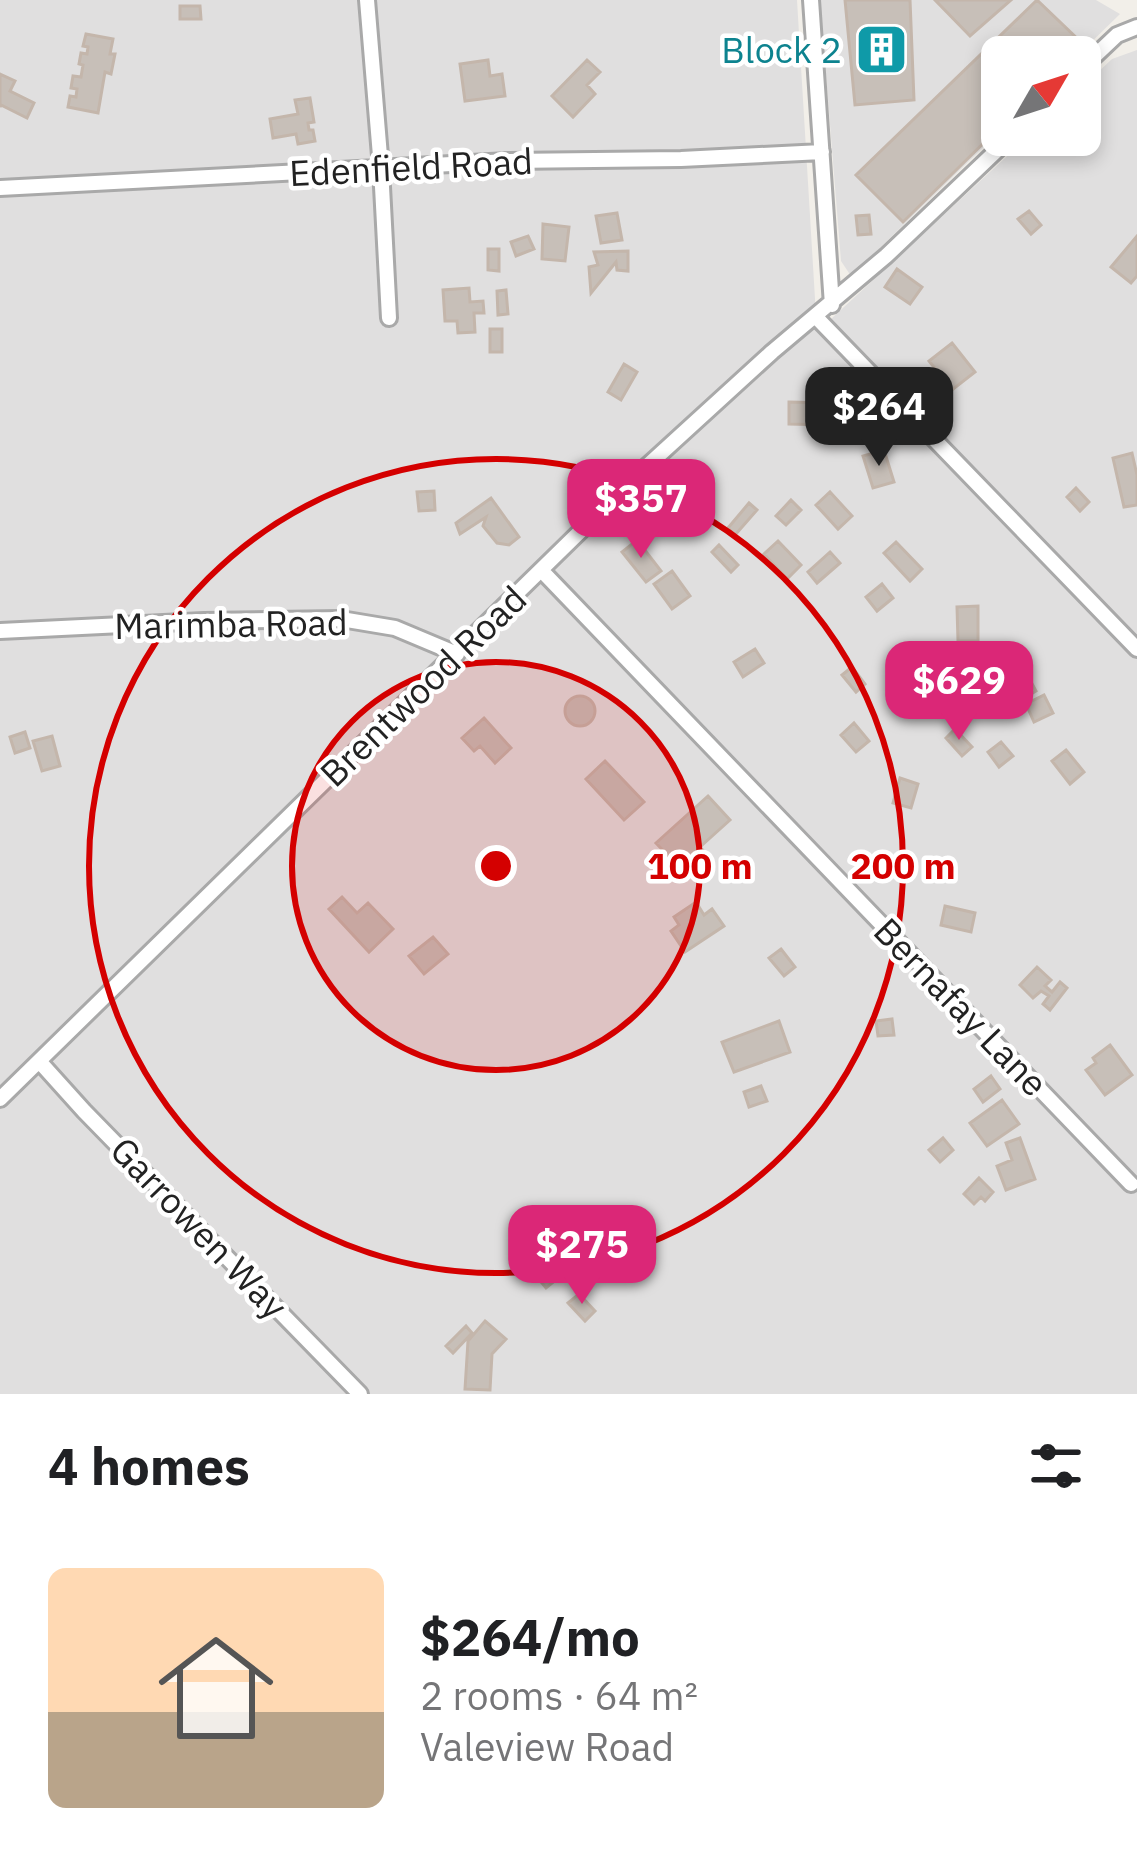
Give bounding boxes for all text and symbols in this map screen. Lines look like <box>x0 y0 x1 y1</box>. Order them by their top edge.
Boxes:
building icon: Block 2 <box>853 22 909 78</box>
place label: Block 2 <box>721 26 842 73</box>
north arrow <box>981 36 1101 156</box>
map controls <box>981 36 1101 156</box>
street label: Edenfield Road <box>288 137 534 196</box>
pin: $264 <box>808 367 950 469</box>
text: $264 <box>832 380 926 431</box>
pin: $357 <box>570 459 712 561</box>
text: $357 <box>594 472 688 523</box>
street label: Brentwood Road <box>309 575 536 796</box>
street label: Marimba Road <box>114 598 348 649</box>
pin: $629 <box>888 641 1030 743</box>
text: $629 <box>912 654 1006 705</box>
text: 100 m <box>647 842 753 889</box>
text: 200 m <box>850 842 956 889</box>
centre of rings <box>475 845 517 887</box>
street label: Bernafay Lane <box>864 907 1058 1106</box>
street label: Garrowen Way <box>101 1127 298 1329</box>
pin: $275 <box>511 1205 653 1307</box>
text: $275 <box>535 1218 629 1269</box>
text: 4 homes <box>48 1433 250 1499</box>
icon: filters <box>1023 1433 1089 1499</box>
text: $264/mo <box>420 1604 640 1670</box>
icon: home <box>144 1616 288 1760</box>
text: 2 rooms · 64 m² <box>420 1670 698 1721</box>
text: Valeview Road <box>420 1721 674 1772</box>

